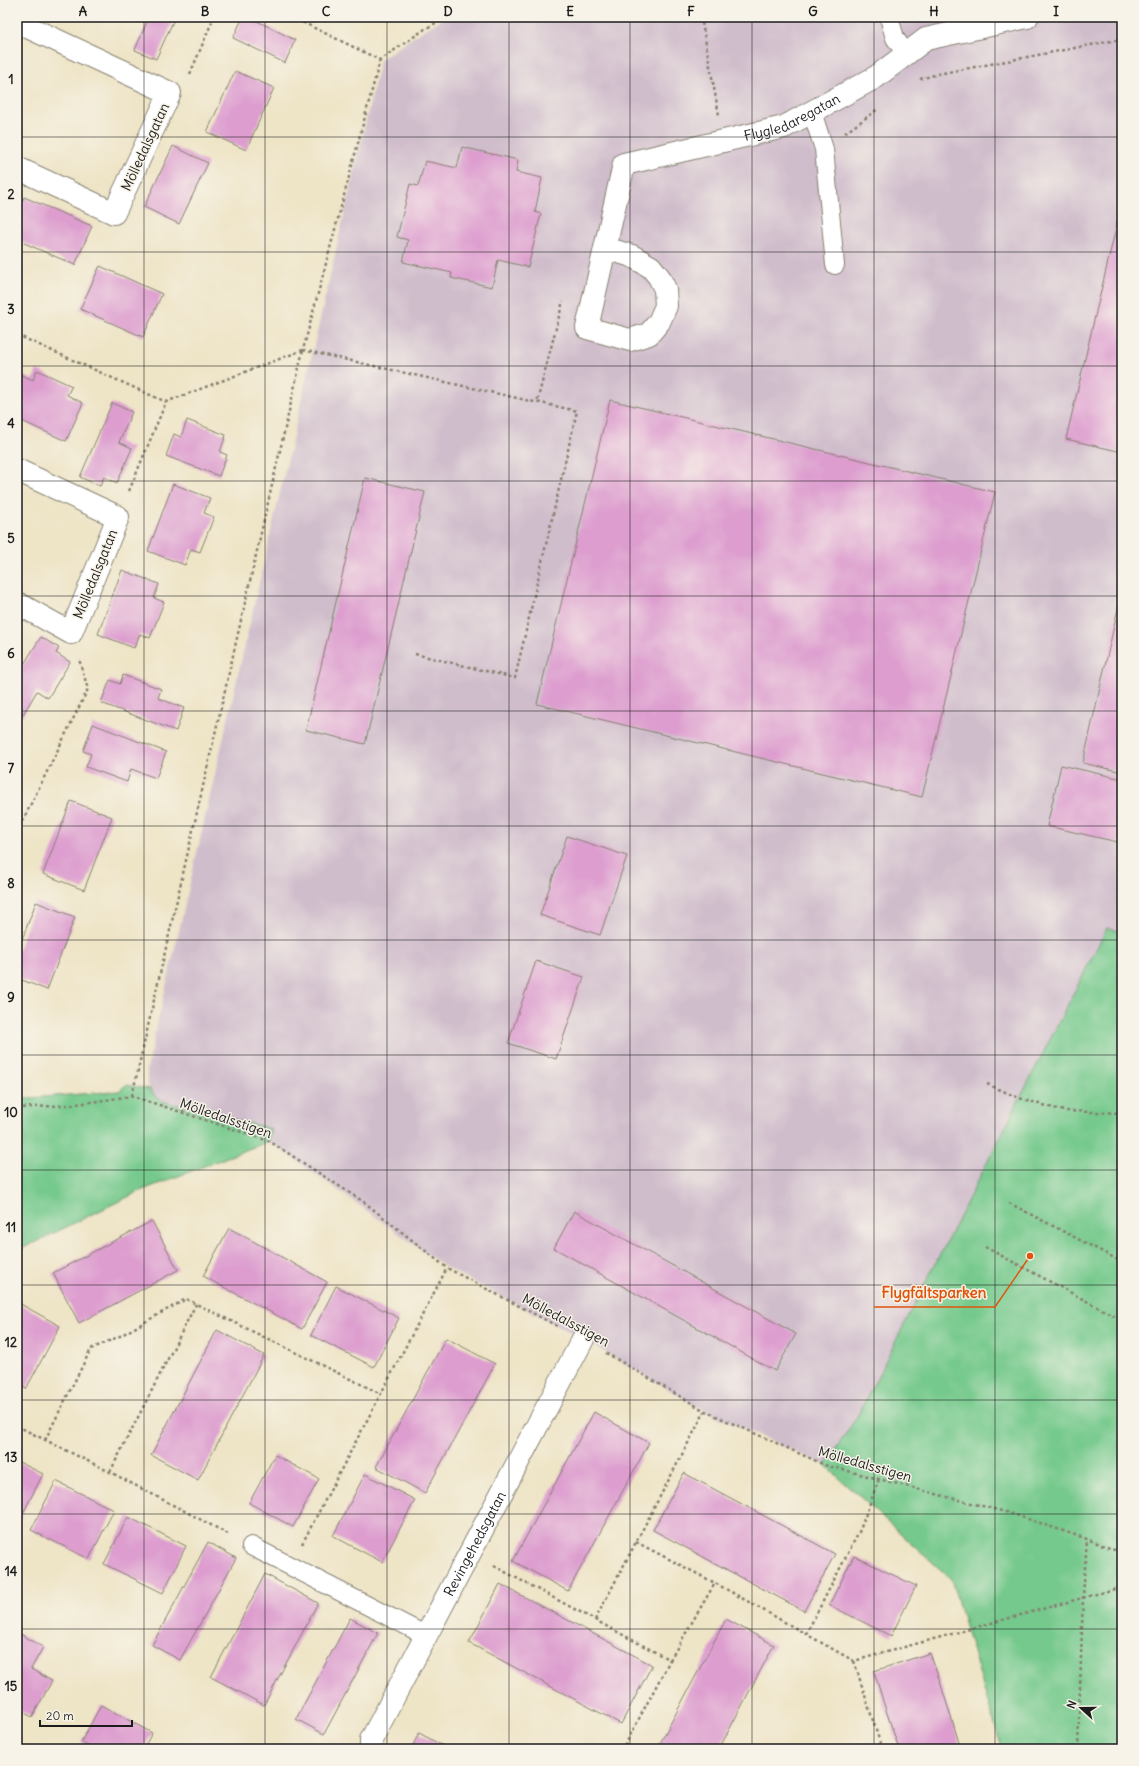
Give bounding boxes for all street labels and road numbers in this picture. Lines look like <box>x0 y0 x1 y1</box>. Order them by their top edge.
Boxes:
street label: Flygledaregatan <box>742 89 843 145</box>
street label: Mölledalsgatan <box>117 100 173 194</box>
street label: Mölledalsgatan <box>69 526 121 622</box>
street label: Mölledalsstigen <box>178 1094 274 1142</box>
street label: Mölledalsstigen <box>519 1289 613 1351</box>
street label: Mölledalsstigen <box>816 1442 914 1486</box>
street label: Revingehedsgatan <box>440 1488 510 1599</box>

